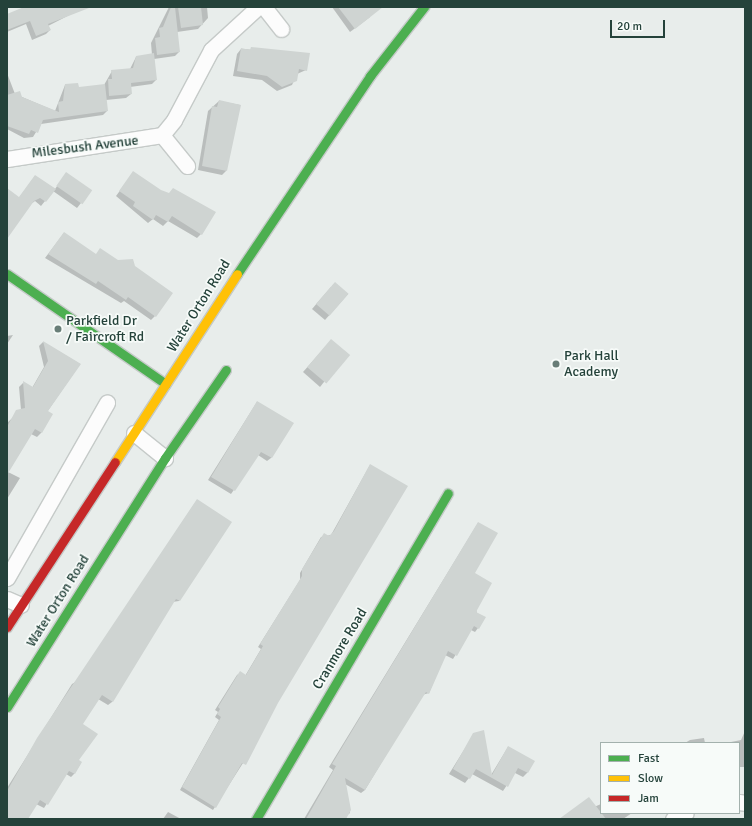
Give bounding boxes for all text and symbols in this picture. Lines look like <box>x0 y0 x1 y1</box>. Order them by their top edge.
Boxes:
scale bar <box>612 12 667 38</box>
text: 20 m <box>617 19 642 34</box>
street label: Milesbush Avenue <box>30 132 140 162</box>
street label: Water Orton Road <box>164 257 234 355</box>
place label: Parkfield Dr / Faircroft Rd <box>66 313 144 346</box>
marker: Parkfield Dr / Faircroft Rd <box>53 324 63 334</box>
place label: Park Hall Academy <box>564 348 619 380</box>
marker: Park Hall Academy <box>551 359 561 369</box>
street label: Water Orton Road <box>23 552 93 650</box>
street label: Cranmore Road <box>309 605 371 693</box>
legend <box>600 742 740 814</box>
text: Fast <box>638 751 659 766</box>
text: Slow <box>638 771 663 786</box>
text: Jam <box>638 791 659 806</box>

